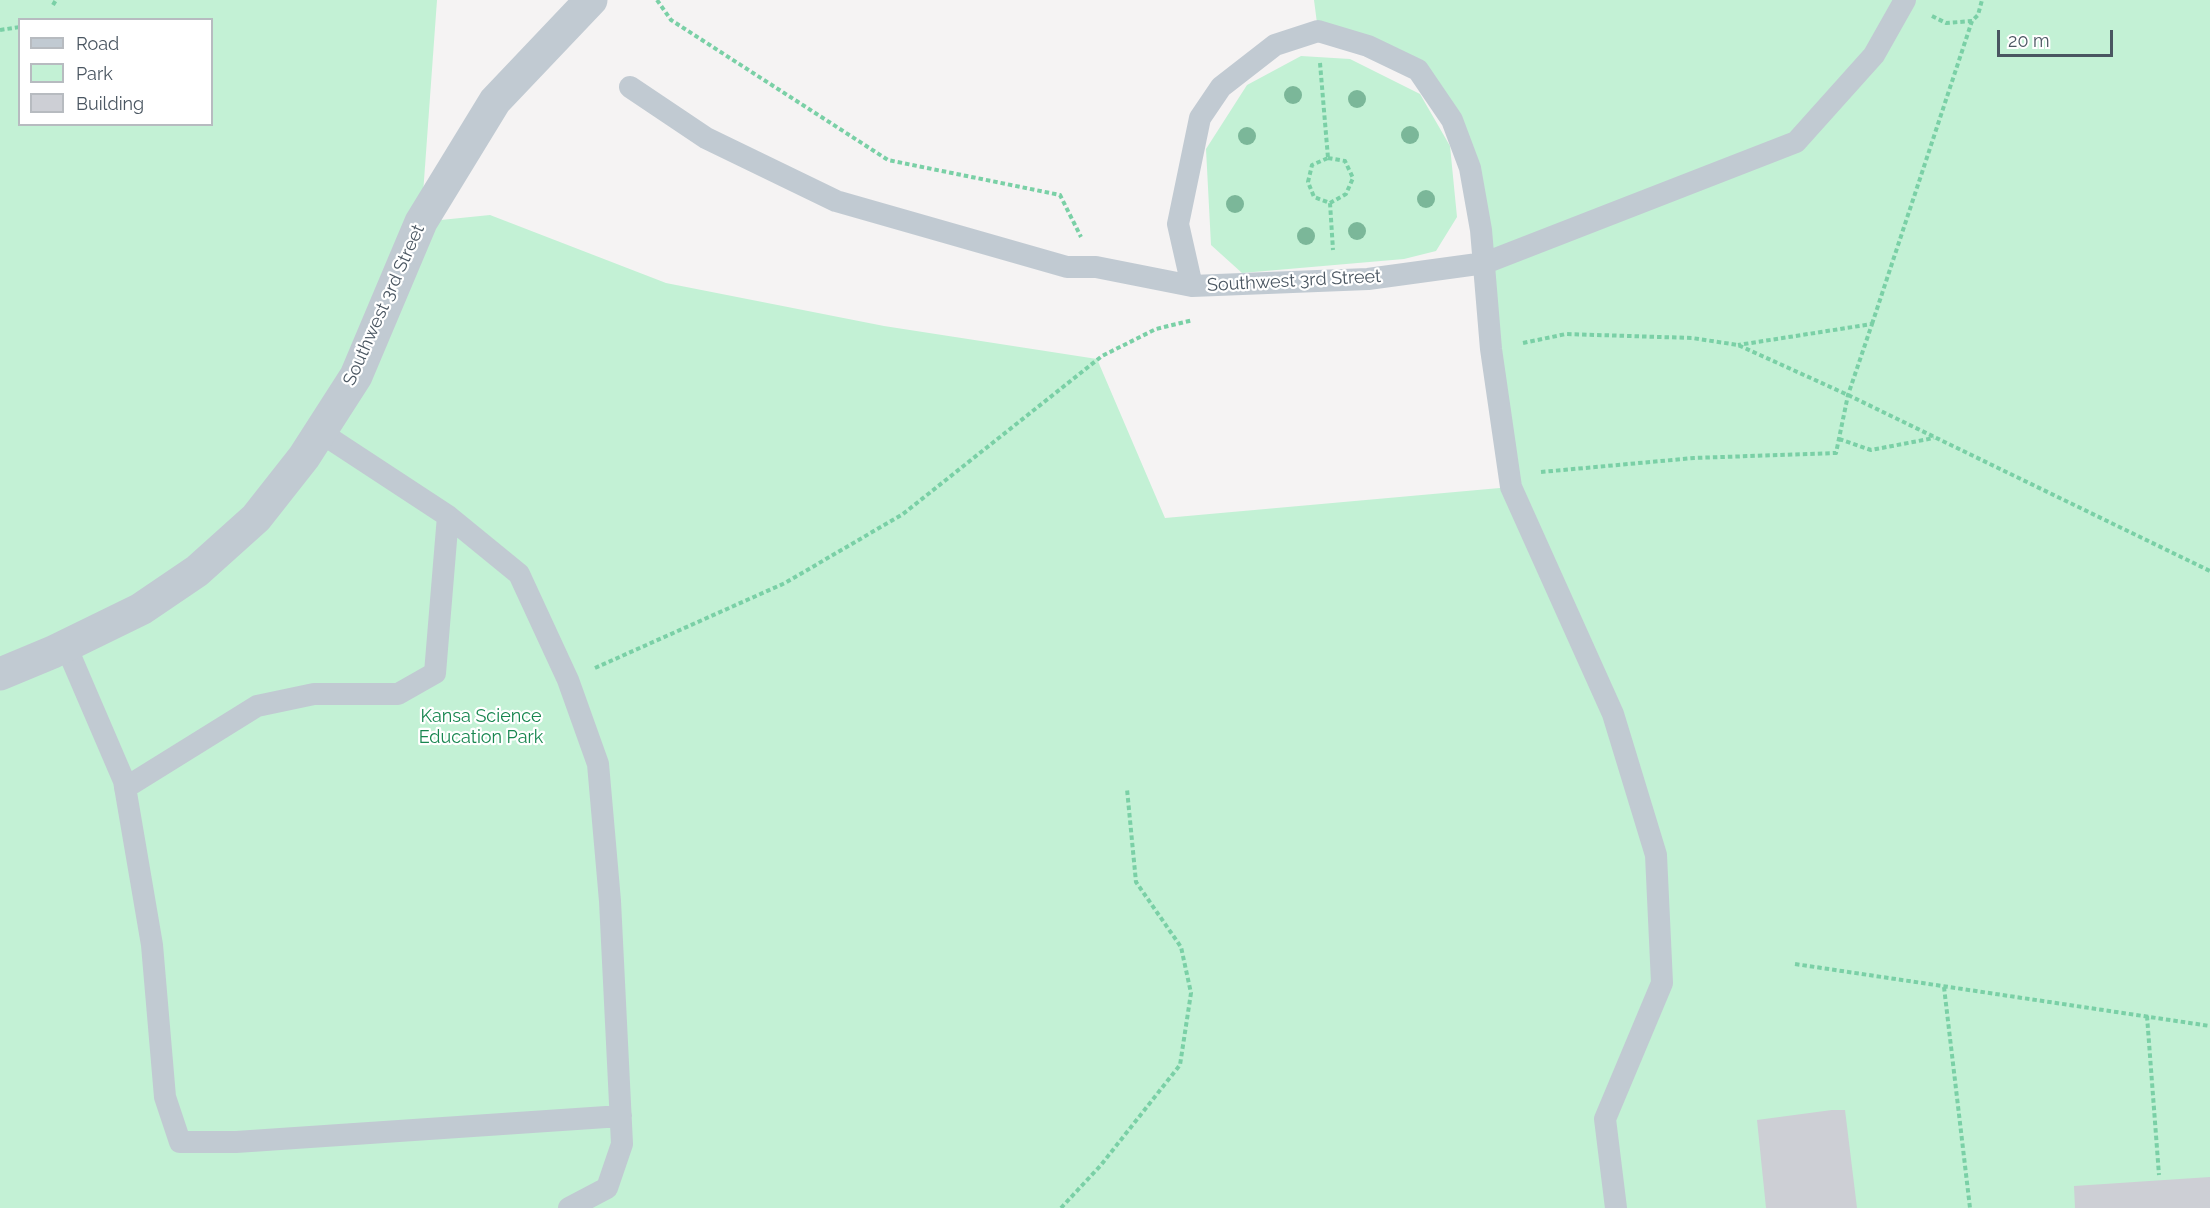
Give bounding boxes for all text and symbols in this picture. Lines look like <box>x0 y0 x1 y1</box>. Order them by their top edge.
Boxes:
legend <box>18 18 213 126</box>
scale bar <box>2000 18 2116 56</box>
text: 20 m <box>2008 30 2050 51</box>
text: Road <box>76 33 119 54</box>
text: Park <box>76 63 113 84</box>
text: Building <box>76 93 144 114</box>
street label: Southwest 3rd Street <box>339 221 429 389</box>
street label: Southwest 3rd Street <box>1206 266 1382 296</box>
park label: Kansa Science Education Park <box>419 706 543 748</box>

